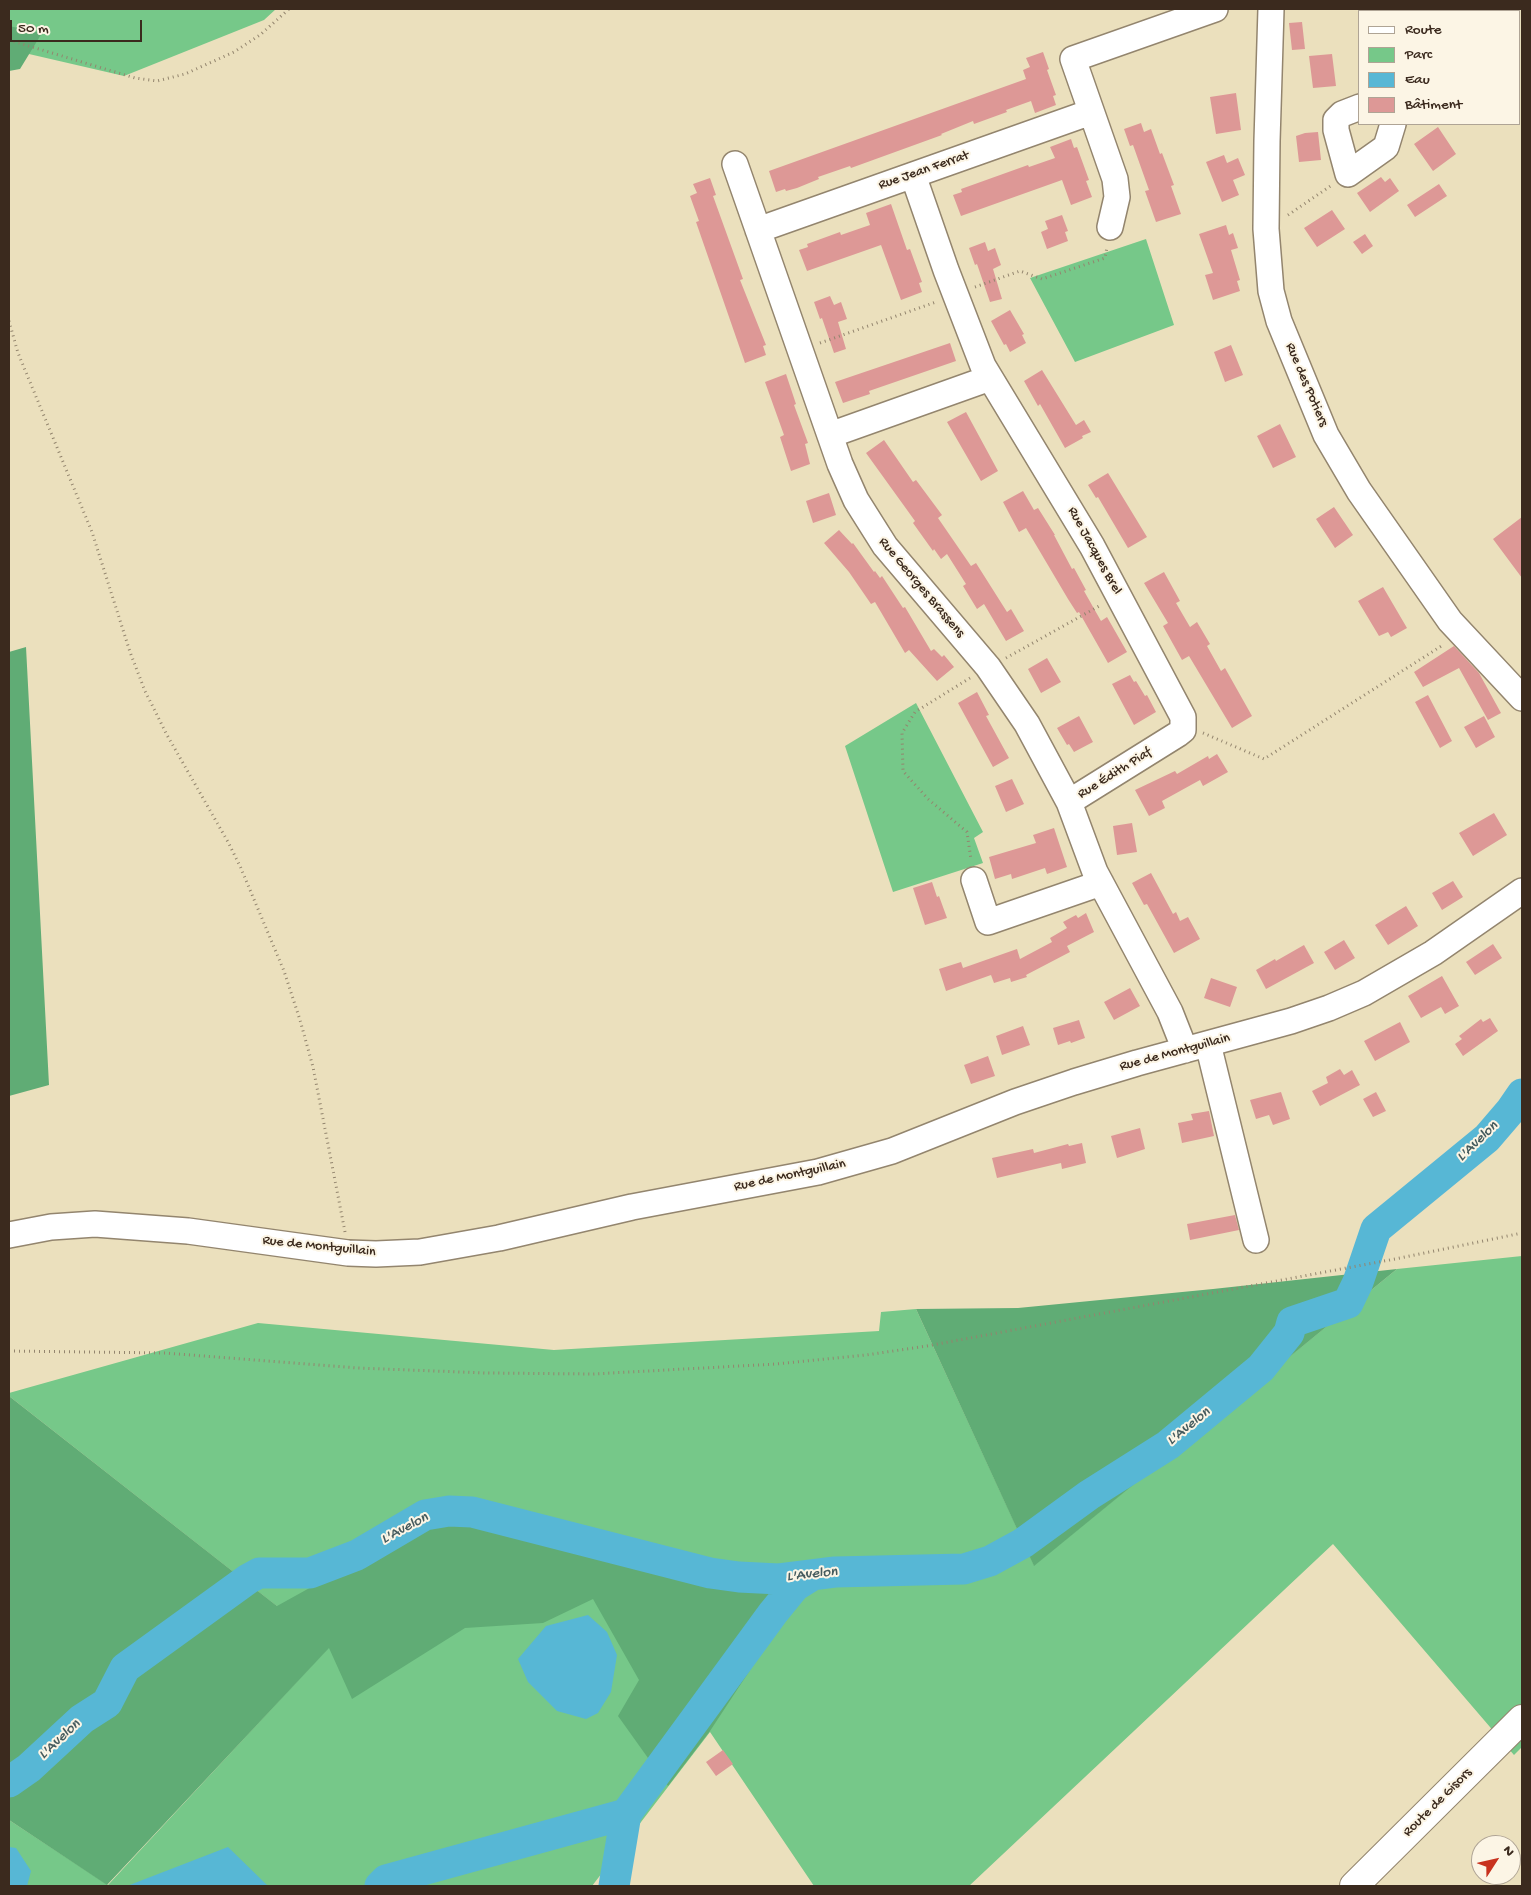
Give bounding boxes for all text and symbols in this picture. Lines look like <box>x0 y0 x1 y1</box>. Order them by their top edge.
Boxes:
scale bar <box>12 10 145 42</box>
legend <box>1358 10 1521 125</box>
text: 50 m <box>18 20 49 38</box>
text: Route <box>1405 21 1442 39</box>
text: Parc <box>1405 46 1432 64</box>
text: Eau <box>1405 71 1430 89</box>
text: Bâtiment <box>1405 96 1462 114</box>
street label: Rue Jean Ferrat <box>877 148 971 194</box>
street label: Rue des Potiers <box>1281 341 1331 429</box>
street label: Rue Jacques Brel <box>1063 504 1125 598</box>
street label: Rue Georges Brassens <box>874 534 968 642</box>
street label: Rue Édith Piaf <box>1075 745 1155 803</box>
street label: Rue de Montguillain <box>1118 1030 1232 1076</box>
water label: L'Avelon <box>1454 1118 1502 1166</box>
street label: Rue de Montguillain <box>733 1156 847 1196</box>
street label: Rue de Montguillain <box>262 1233 376 1261</box>
water label: L'Avelon <box>1164 1404 1214 1450</box>
water label: L'Avelon <box>378 1509 432 1549</box>
water label: L'Avelon <box>786 1563 838 1587</box>
water label: L'Avelon <box>35 1716 85 1764</box>
street label: Route de Gisors <box>1400 1765 1476 1841</box>
north arrow <box>1471 1835 1521 1885</box>
text: N <box>1498 1843 1517 1860</box>

